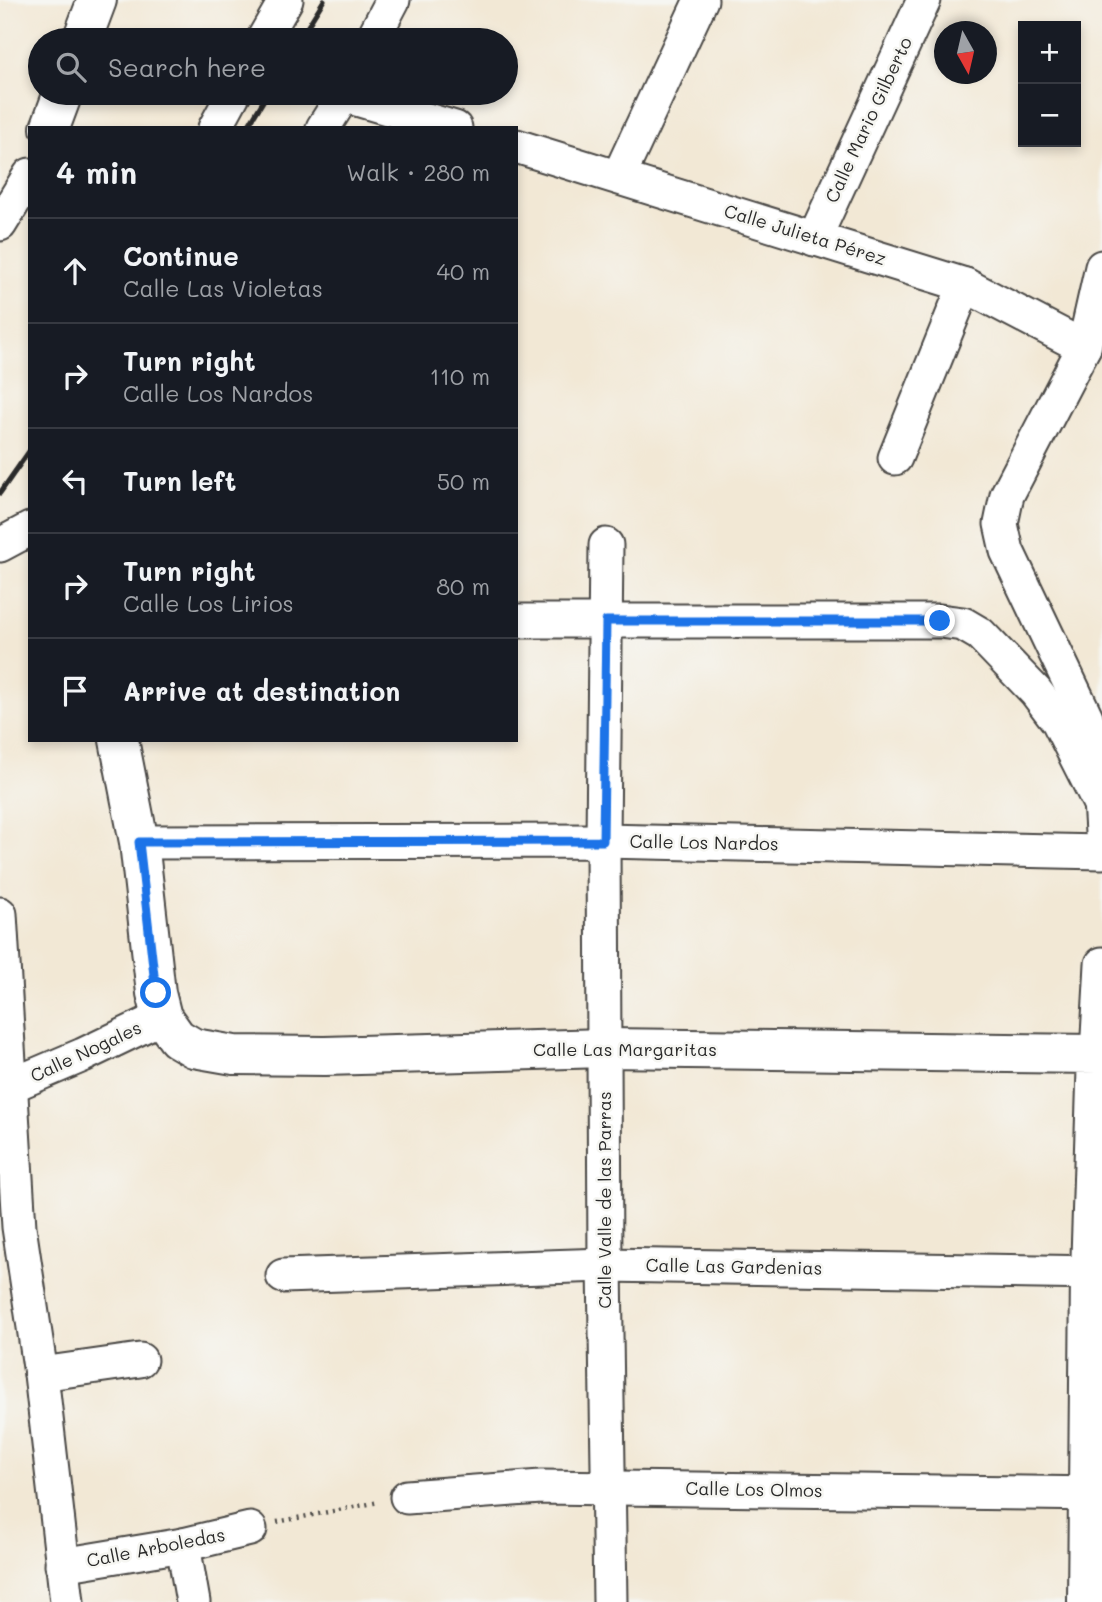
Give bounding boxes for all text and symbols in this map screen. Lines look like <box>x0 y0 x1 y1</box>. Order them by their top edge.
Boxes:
north arrow <box>934 21 997 84</box>
map controls <box>1018 21 1081 147</box>
button: + <box>1018 21 1081 84</box>
search box <box>28 28 518 105</box>
street label: Calle Mario Gilberto <box>819 33 917 206</box>
icon: search <box>52 48 90 86</box>
text: Search here <box>108 50 266 84</box>
button: − <box>1018 84 1081 147</box>
text: 4 min <box>56 152 137 192</box>
text: Walk · 280 m <box>346 157 490 187</box>
street label: Calle Julieta Pérez <box>721 198 889 270</box>
text: Continue <box>123 239 239 273</box>
icon: ahead <box>56 252 94 290</box>
text: 40 m <box>437 256 490 286</box>
text: Calle Las Violetas <box>123 273 323 303</box>
text: Turn right <box>123 344 256 378</box>
icon: right <box>56 357 94 395</box>
text: 110 m <box>430 361 490 391</box>
text: Calle Los Nardos <box>123 378 313 408</box>
icon: left <box>56 462 94 500</box>
text: Turn left <box>123 464 236 498</box>
text: 50 m <box>437 466 490 496</box>
text: Turn right <box>123 554 256 588</box>
icon: right <box>56 567 94 605</box>
text: 80 m <box>436 571 490 601</box>
text: Calle Los Lirios <box>123 588 294 618</box>
route end <box>924 605 955 636</box>
icon: arrive <box>56 672 94 710</box>
text: Arrive at destination <box>123 674 400 708</box>
street label: Calle Los Nardos <box>629 829 779 855</box>
route start <box>140 977 171 1008</box>
street label: Calle Nogales <box>26 1015 145 1087</box>
street label: Calle Las Margaritas <box>533 1037 717 1061</box>
street label: Calle Valle de las Parras <box>592 1091 616 1309</box>
street label: Calle Las Gardenias <box>645 1252 823 1280</box>
street label: Calle Los Olmos <box>685 1476 823 1502</box>
street label: Calle Arboledas <box>84 1522 227 1572</box>

